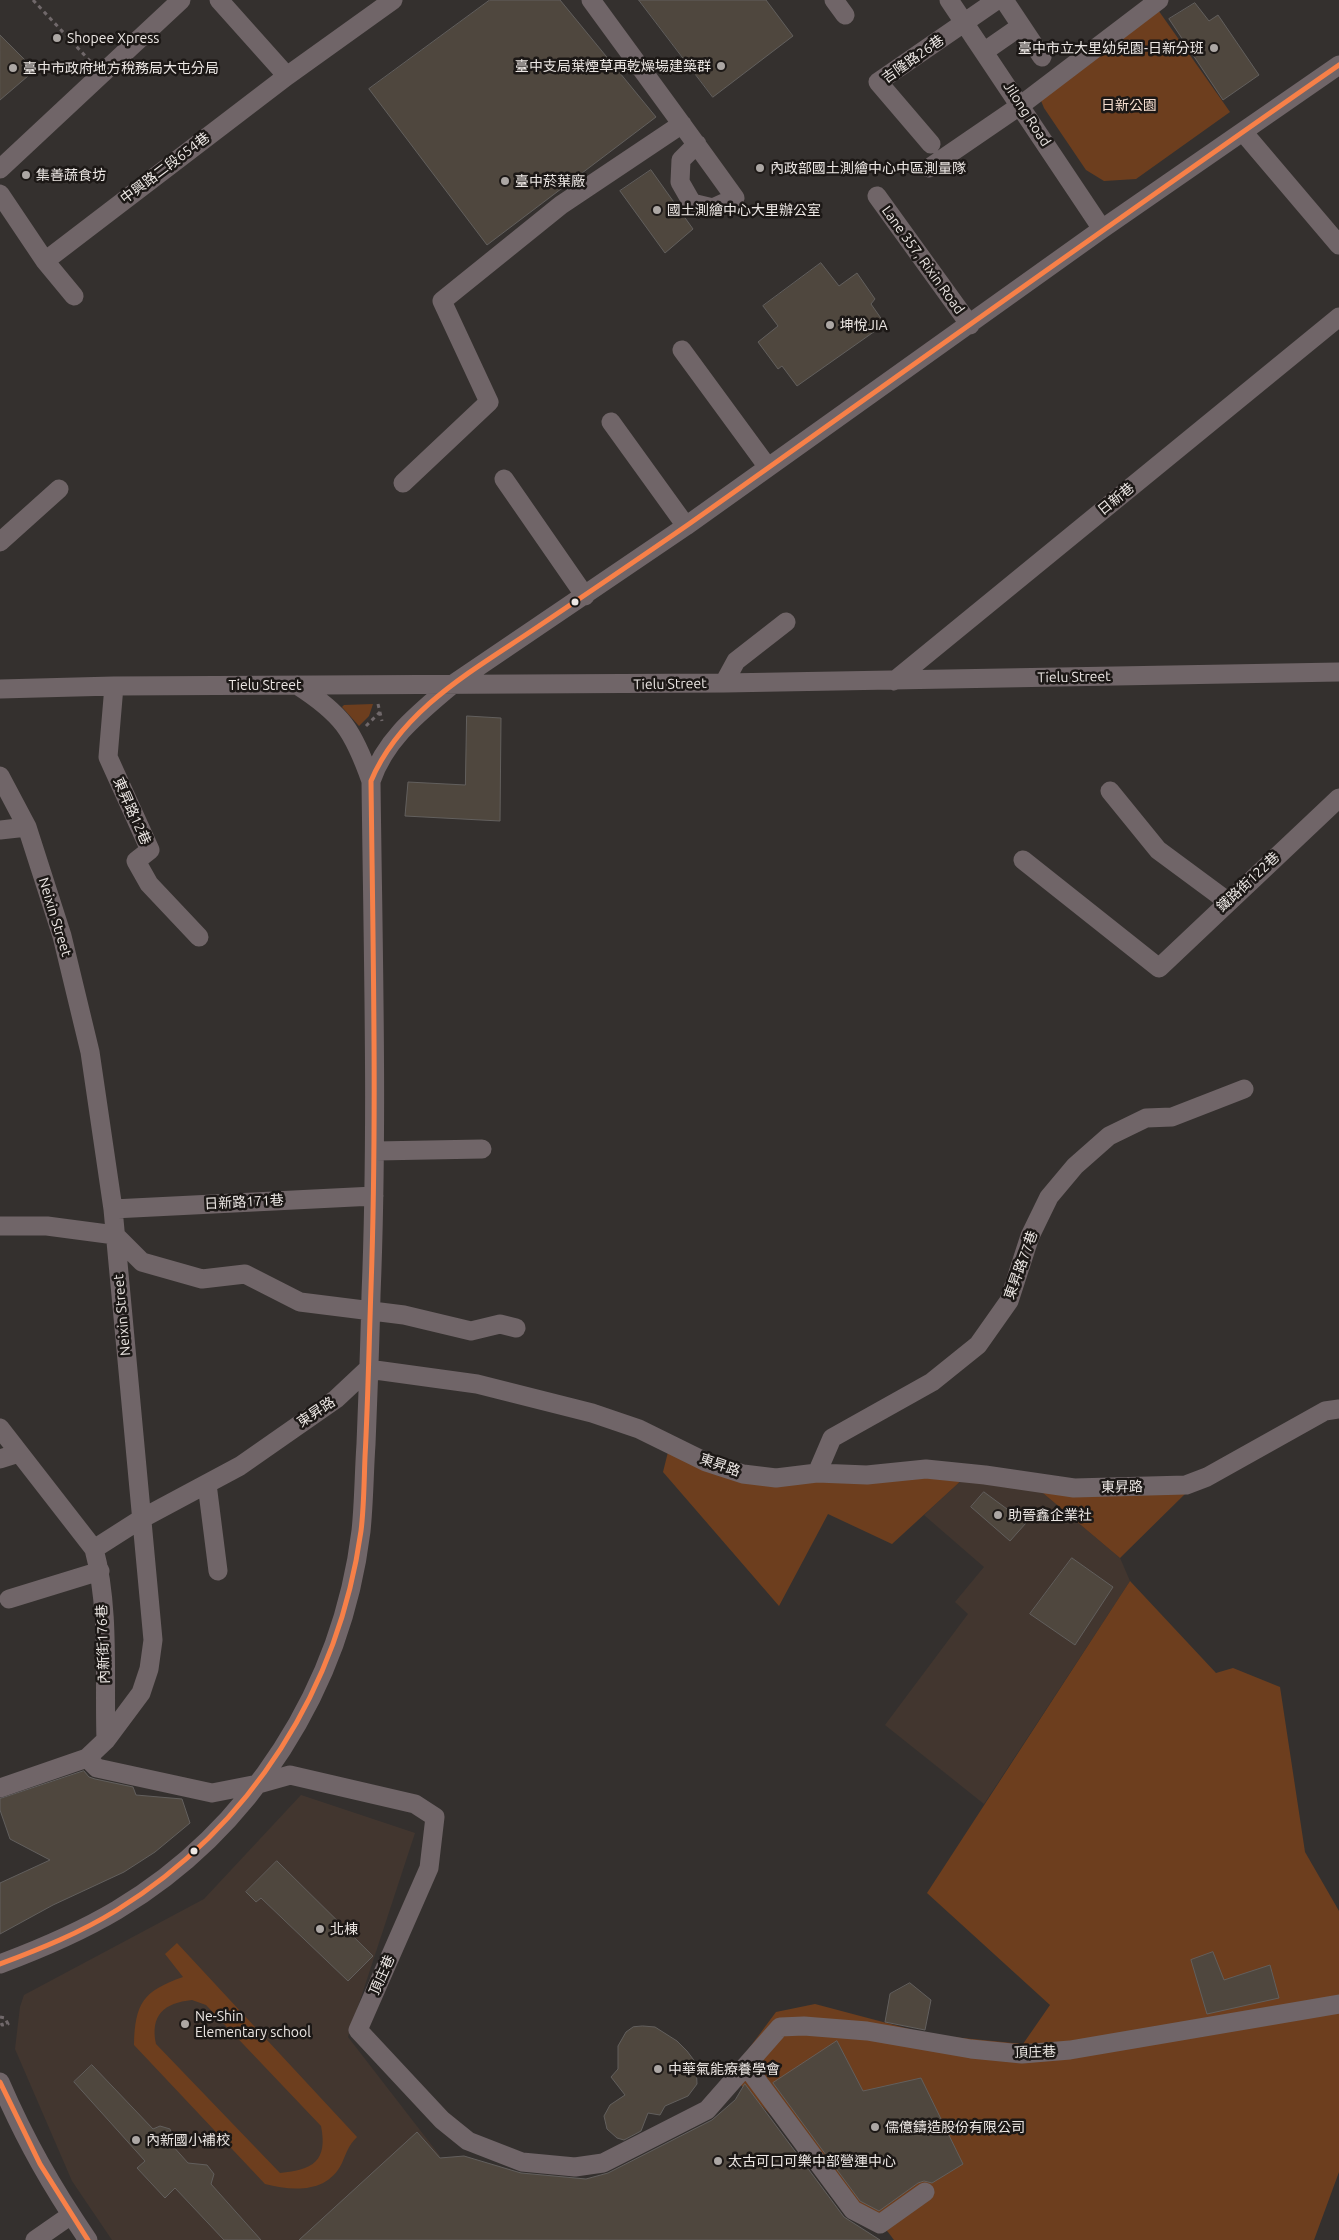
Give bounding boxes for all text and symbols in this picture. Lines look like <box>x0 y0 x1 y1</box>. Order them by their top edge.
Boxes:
place label: Shopee Xpress <box>67 30 159 46</box>
marker: Shopee Xpress <box>51 32 63 44</box>
street label: 吉隆路26巷 <box>879 32 947 86</box>
place label: 臺中市立大里幼兒園-日新分班 <box>1018 40 1204 56</box>
marker: 臺中市立大里幼兒園-日新分班 <box>1208 42 1220 54</box>
place label: 臺中支局葉煙草再乾燥場建築群 <box>515 58 711 74</box>
place label: 臺中市政府地方稅務局大屯分局 <box>23 60 219 76</box>
marker: 臺中支局葉煙草再乾燥場建築群 <box>715 60 727 72</box>
marker: 臺中市政府地方稅務局大屯分局 <box>7 62 19 74</box>
street label: Jilong Road <box>1000 79 1054 149</box>
park label: 日新公園 <box>1101 97 1157 113</box>
street label: 中興路二段654巷 <box>117 129 213 207</box>
place label: 內政部國土測繪中心中區測量隊 <box>770 160 966 176</box>
marker: 內政部國土測繪中心中區測量隊 <box>754 162 766 174</box>
place label: 集善蔬食坊 <box>36 167 106 183</box>
marker: 集善蔬食坊 <box>20 169 32 181</box>
place label: 臺中菸葉廠 <box>515 173 585 189</box>
marker: 臺中菸葉廠 <box>499 175 511 187</box>
place label: 國土測繪中心大里辦公室 <box>667 202 821 218</box>
street label: Lane 357, Rixin Road <box>878 203 968 317</box>
marker: 國土測繪中心大里辦公室 <box>651 204 663 216</box>
place label: 坤悅JIA <box>840 317 888 333</box>
marker: 坤悅JIA <box>824 319 836 331</box>
street label: 日新巷 <box>1094 479 1138 519</box>
unlabelled marker <box>570 597 580 607</box>
street label: Tielu Street <box>1037 668 1111 686</box>
street label: Tielu Street <box>633 675 707 693</box>
street label: Tielu Street <box>228 677 302 693</box>
street label: 東昇路12巷 <box>110 775 154 847</box>
street label: 鐵路街122巷 <box>1213 849 1283 915</box>
street label: Neixin Street <box>35 875 75 959</box>
street label: 日新路171巷 <box>204 1192 284 1212</box>
street label: 東昇路77巷 <box>1001 1228 1041 1302</box>
street label: Neixin Street <box>110 1273 134 1357</box>
street label: 東昇路 <box>294 1393 338 1431</box>
street label: 東昇路 <box>697 1450 743 1480</box>
street label: 東昇路 <box>1101 1478 1143 1496</box>
place label: 助晉鑫企業社 <box>1008 1507 1092 1523</box>
marker: 助晉鑫企業社 <box>992 1509 1004 1521</box>
street label: 內新街176巷 <box>93 1604 113 1684</box>
unlabelled marker <box>189 1846 199 1856</box>
place label: 北棟 <box>330 1921 358 1937</box>
marker: 北棟 <box>314 1923 326 1935</box>
street label: 頂庄巷 <box>366 1952 398 1998</box>
place label: Ne-Shin Elementary school <box>195 2008 311 2040</box>
marker: Ne-Shin Elementary school <box>179 2018 191 2030</box>
street label: 頂庄巷 <box>1014 2043 1056 2061</box>
place label: 中華氣能療養學會 <box>668 2061 780 2077</box>
marker: 中華氣能療養學會 <box>652 2063 664 2075</box>
place label: 儒億鑄造股份有限公司 <box>885 2119 1025 2135</box>
marker: 儒億鑄造股份有限公司 <box>869 2121 881 2133</box>
place label: 內新國小補校 <box>146 2132 230 2148</box>
marker: 內新國小補校 <box>130 2134 142 2146</box>
place label: 太古可口可樂中部營運中心 <box>728 2153 896 2169</box>
marker: 太古可口可樂中部營運中心 <box>712 2155 724 2167</box>

